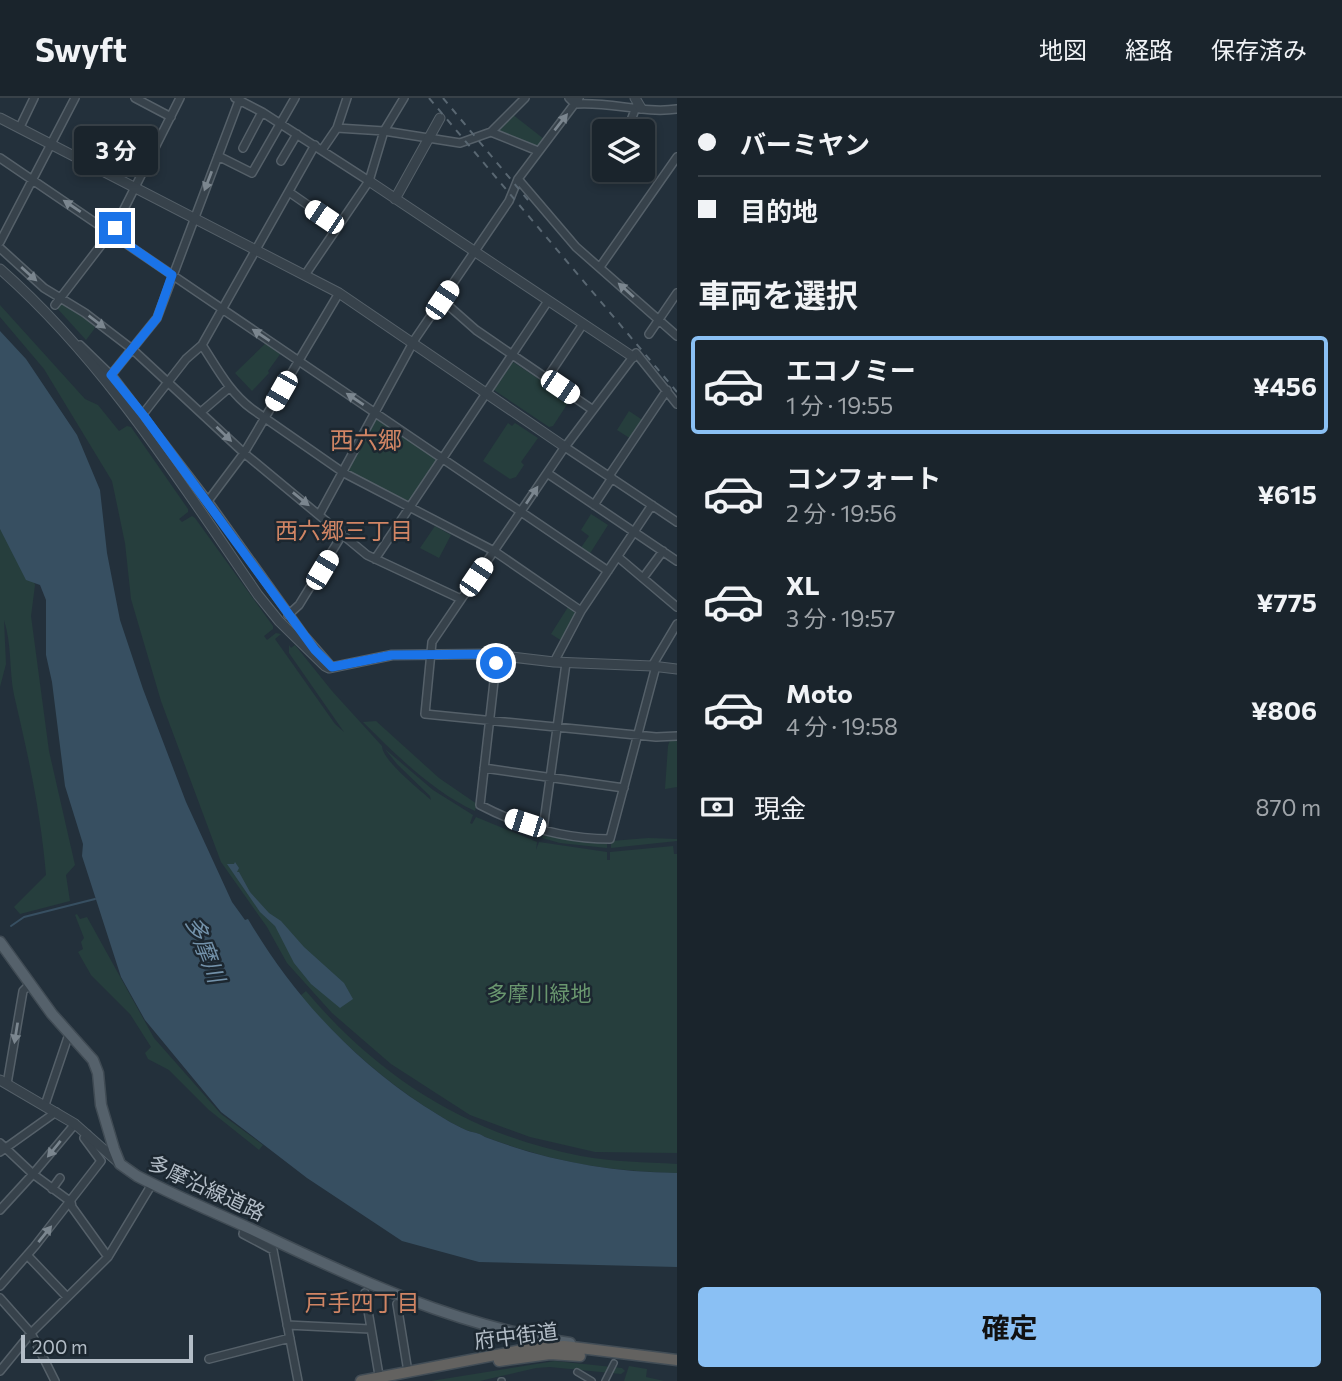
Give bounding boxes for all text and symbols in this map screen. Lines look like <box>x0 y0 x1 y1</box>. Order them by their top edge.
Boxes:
text: Swyft <box>35 28 127 69</box>
text: 地図 <box>1039 35 1087 64</box>
text: 経路 <box>1125 35 1173 64</box>
text: 保存済み <box>1211 35 1307 64</box>
one-way arrow <box>554 113 569 131</box>
map controls <box>592 119 655 182</box>
button: layers <box>592 119 655 182</box>
callout: 3 分 <box>73 127 157 176</box>
text: バーミヤン <box>740 128 870 159</box>
text: 3 分 <box>96 136 136 164</box>
one-way arrow <box>203 170 214 191</box>
text: 目的地 <box>740 195 818 226</box>
car <box>301 197 348 237</box>
one-way arrow <box>62 200 81 213</box>
route end <box>99 212 131 244</box>
one-way arrow <box>20 266 37 282</box>
text: 車両を選択 <box>698 274 858 314</box>
car <box>422 277 463 323</box>
one-way arrow <box>617 282 635 298</box>
one-way arrow <box>88 314 106 328</box>
one-way arrow <box>252 328 270 342</box>
icon: car <box>702 354 765 417</box>
text: エコノミー <box>786 354 916 385</box>
car <box>537 367 584 407</box>
car <box>262 368 301 414</box>
text: ¥456 <box>1253 370 1317 401</box>
text: 1 分 · 19:55 <box>786 391 893 419</box>
one-way arrow <box>345 393 364 406</box>
district label: 西六郷 <box>330 425 402 454</box>
one-way arrow <box>215 426 232 442</box>
icon: car <box>702 462 765 525</box>
text: コンフォート <box>786 462 941 493</box>
text: ¥615 <box>1257 478 1317 509</box>
one-way arrow <box>525 486 539 504</box>
one-way arrow <box>292 491 309 506</box>
text: 2 分 · 19:56 <box>786 499 897 527</box>
district label: 西六郷三丁目 <box>275 516 413 544</box>
car <box>303 547 342 593</box>
car <box>456 554 497 600</box>
text: XL <box>786 569 820 600</box>
icon: car <box>702 570 765 633</box>
text: ¥775 <box>1257 586 1317 617</box>
text: 3 分 · 19:57 <box>786 604 895 632</box>
route start <box>480 647 512 679</box>
text: Moto <box>786 677 853 708</box>
icon: car <box>702 678 765 741</box>
text: ¥806 <box>1251 694 1317 725</box>
text: 4 分 · 19:58 <box>786 712 898 740</box>
icon: cash <box>698 788 736 826</box>
text: 現金 <box>754 792 806 823</box>
text: 870 m <box>1256 793 1321 821</box>
car <box>502 807 549 839</box>
water label: 多摩川 <box>181 912 233 989</box>
park label: 多摩川緑地 <box>487 980 592 1005</box>
one-way arrow <box>10 1022 21 1044</box>
one-way arrow <box>47 1140 62 1157</box>
street label: 多摩沿線道路 <box>145 1149 269 1225</box>
one-way arrow <box>37 1226 52 1244</box>
button: 確定 <box>698 1287 1321 1367</box>
district label: 戸手四丁目 <box>305 1288 420 1316</box>
street label: 府中街道 <box>473 1317 559 1353</box>
scale bar <box>21 1332 192 1364</box>
text: 200 m <box>32 1335 88 1358</box>

